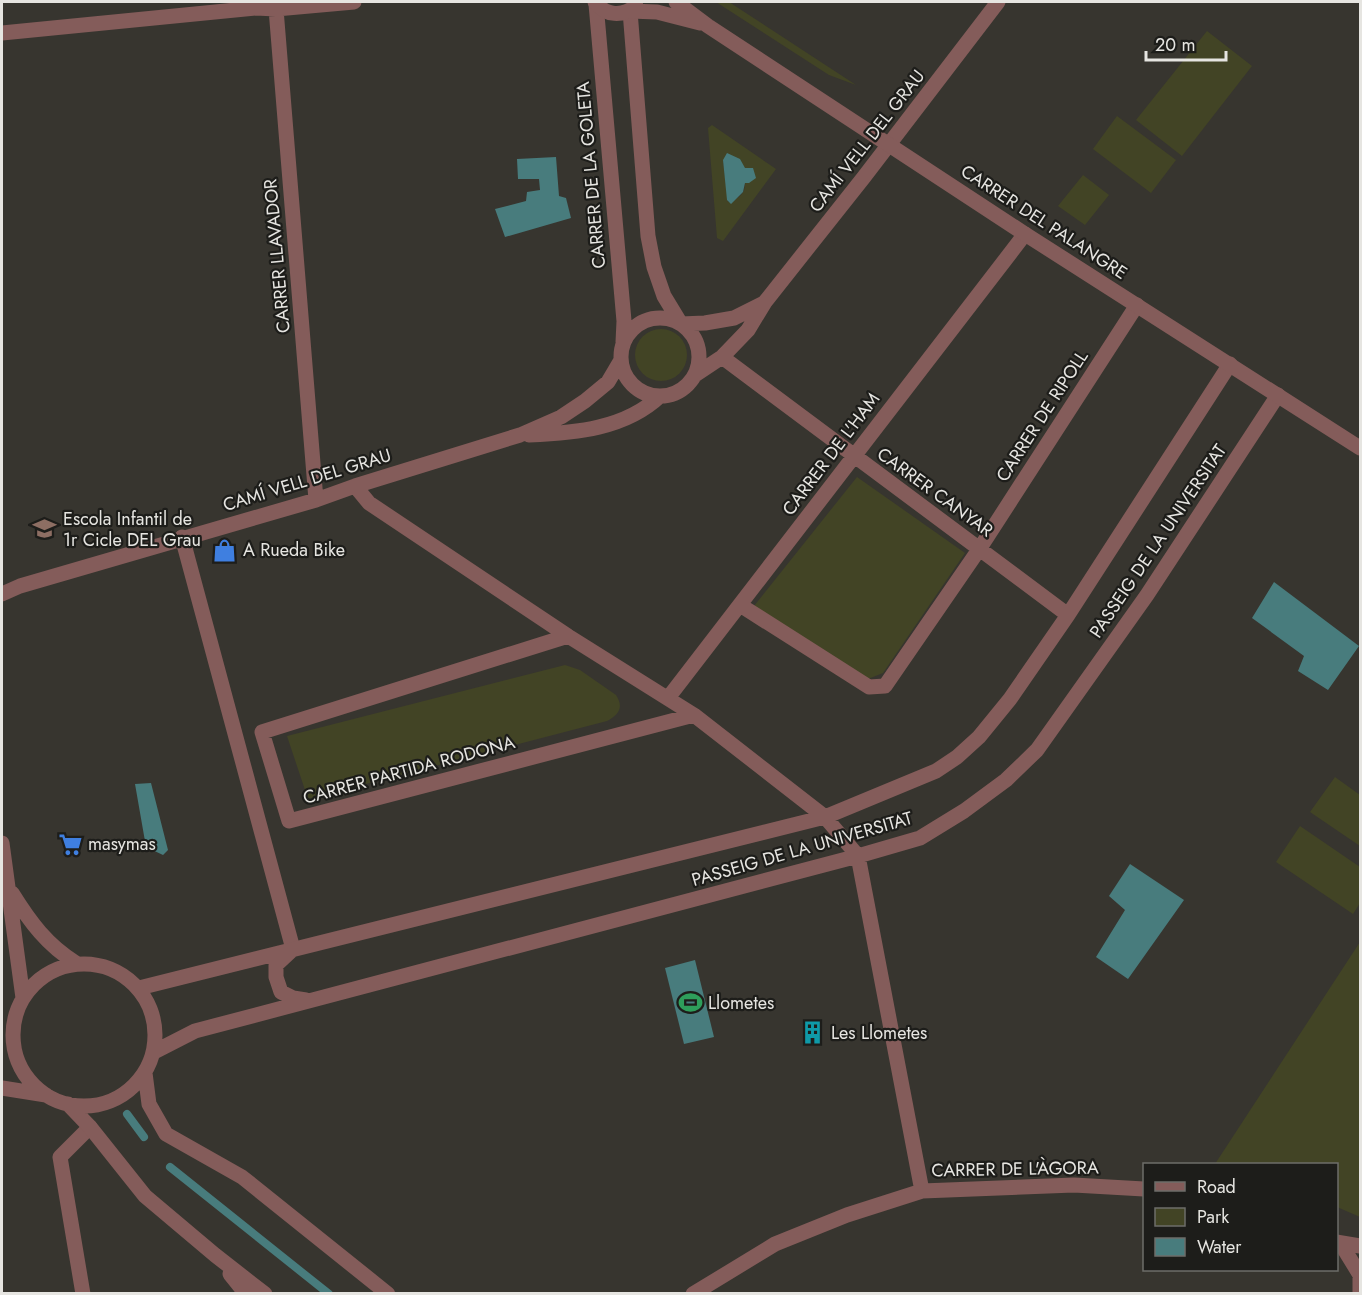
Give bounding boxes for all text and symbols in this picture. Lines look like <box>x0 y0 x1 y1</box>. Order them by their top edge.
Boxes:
scale bar <box>1146 24 1226 62</box>
text: 20 m <box>1155 32 1195 58</box>
street label: CAMÍ VELL DEL GRAU <box>803 64 931 218</box>
street label: CARRER DE LA GOLETA <box>570 80 612 270</box>
street label: CARRER DEL PALANGRE <box>956 158 1132 286</box>
street label: CARRER LLAVADOR <box>257 178 297 334</box>
street label: CARRER DE RIPOLL <box>990 345 1094 487</box>
street label: CARRER DE L'HAM <box>776 387 886 521</box>
street label: PASSEIG DE LA UNIVERSITAT <box>1083 438 1233 643</box>
street label: CARRER CANYAR <box>872 441 998 543</box>
street label: CAMÍ VELL DEL GRAU <box>220 442 394 518</box>
place label: Escola Infantil de 1r Cicle DEL Grau <box>63 506 201 553</box>
school or university icon: Escola Infantil de 1r Cicle DEL Grau <box>32 516 58 542</box>
shop icon: A Rueda Bike <box>212 537 238 563</box>
place label: A Rueda Bike <box>243 537 345 563</box>
street label: CARRER PARTIDA RODONA <box>300 729 518 811</box>
street label: PASSEIG DE LA UNIVERSITAT <box>689 805 916 893</box>
supermarket icon: masymas <box>57 831 83 857</box>
place label: masymas <box>88 831 156 857</box>
sports icon: Llometes <box>677 990 703 1016</box>
place label: Llometes <box>708 990 774 1016</box>
building icon: Les Llometes <box>800 1020 826 1046</box>
place label: Les Llometes <box>831 1020 927 1046</box>
street label: CARRER DE L'ÀGORA <box>931 1155 1099 1183</box>
legend <box>1143 1163 1338 1271</box>
text: Road <box>1197 1174 1236 1200</box>
text: Park <box>1197 1204 1229 1230</box>
text: Water <box>1197 1234 1242 1260</box>

